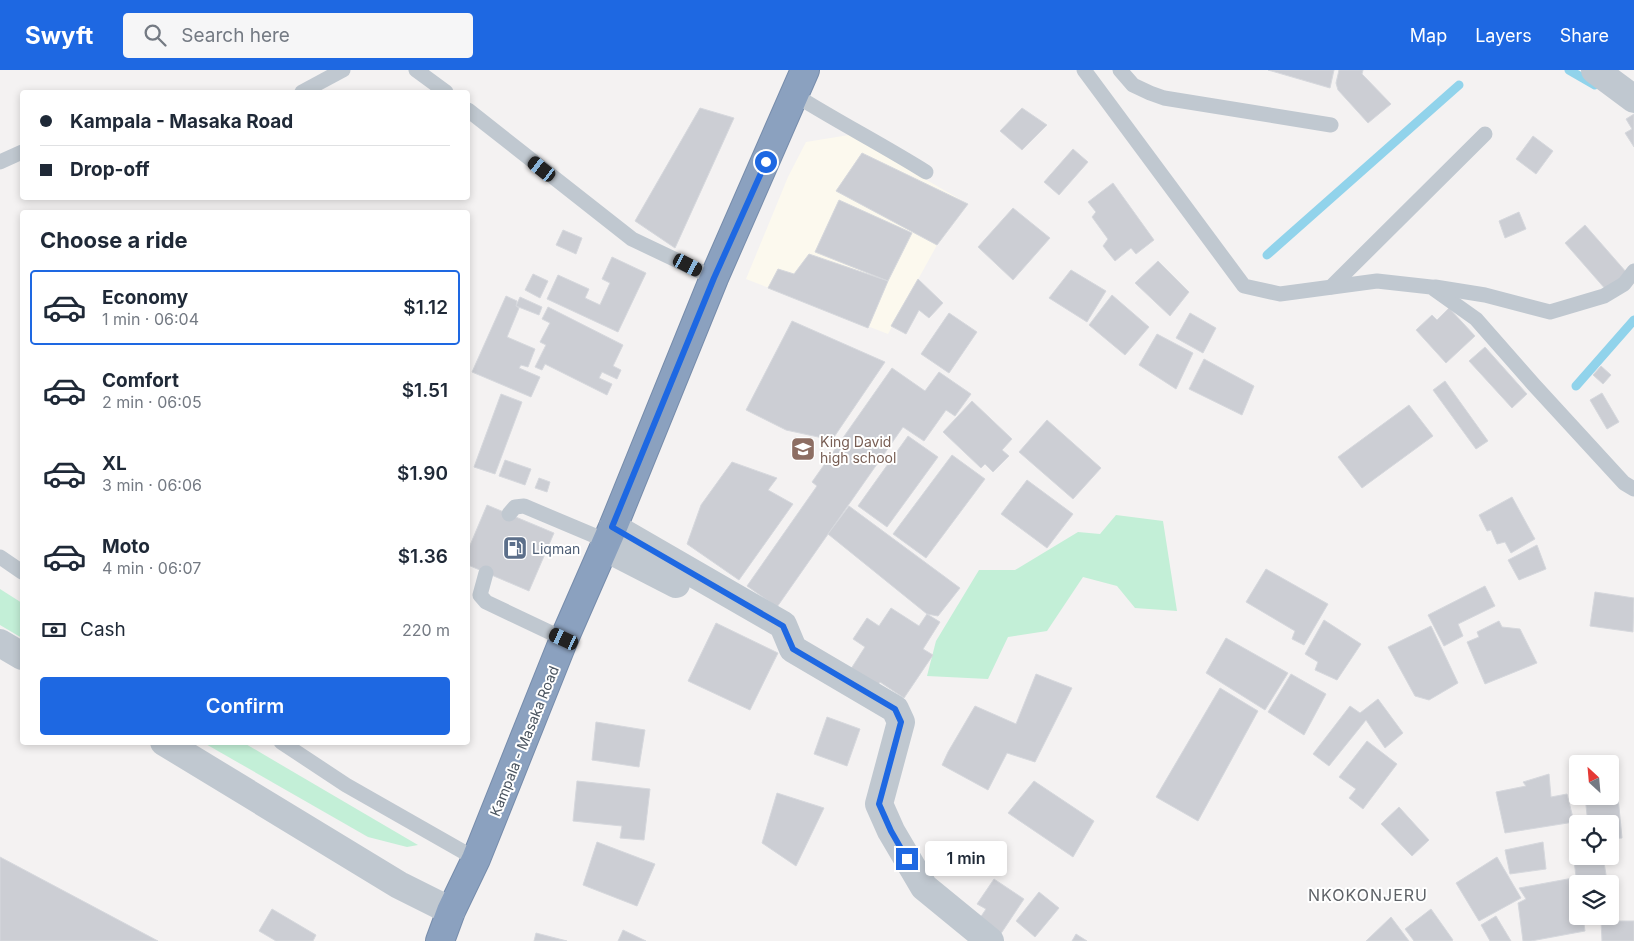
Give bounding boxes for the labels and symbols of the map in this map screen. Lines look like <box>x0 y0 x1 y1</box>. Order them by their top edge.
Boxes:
route start <box>755 151 777 173</box>
car <box>525 154 558 184</box>
car <box>671 252 704 278</box>
place label: King David high school <box>820 433 896 466</box>
school or university icon: King David high school <box>790 436 816 462</box>
fuel station icon: Liqman <box>502 535 528 561</box>
place label: Liqman <box>532 540 580 557</box>
car <box>547 626 580 652</box>
street label: Kampala - Masaka Road <box>486 663 562 819</box>
north arrow <box>1569 755 1619 805</box>
callout: 1 min <box>924 842 1007 876</box>
route end <box>896 848 918 870</box>
district label: NKOKONJERU <box>1308 885 1428 905</box>

